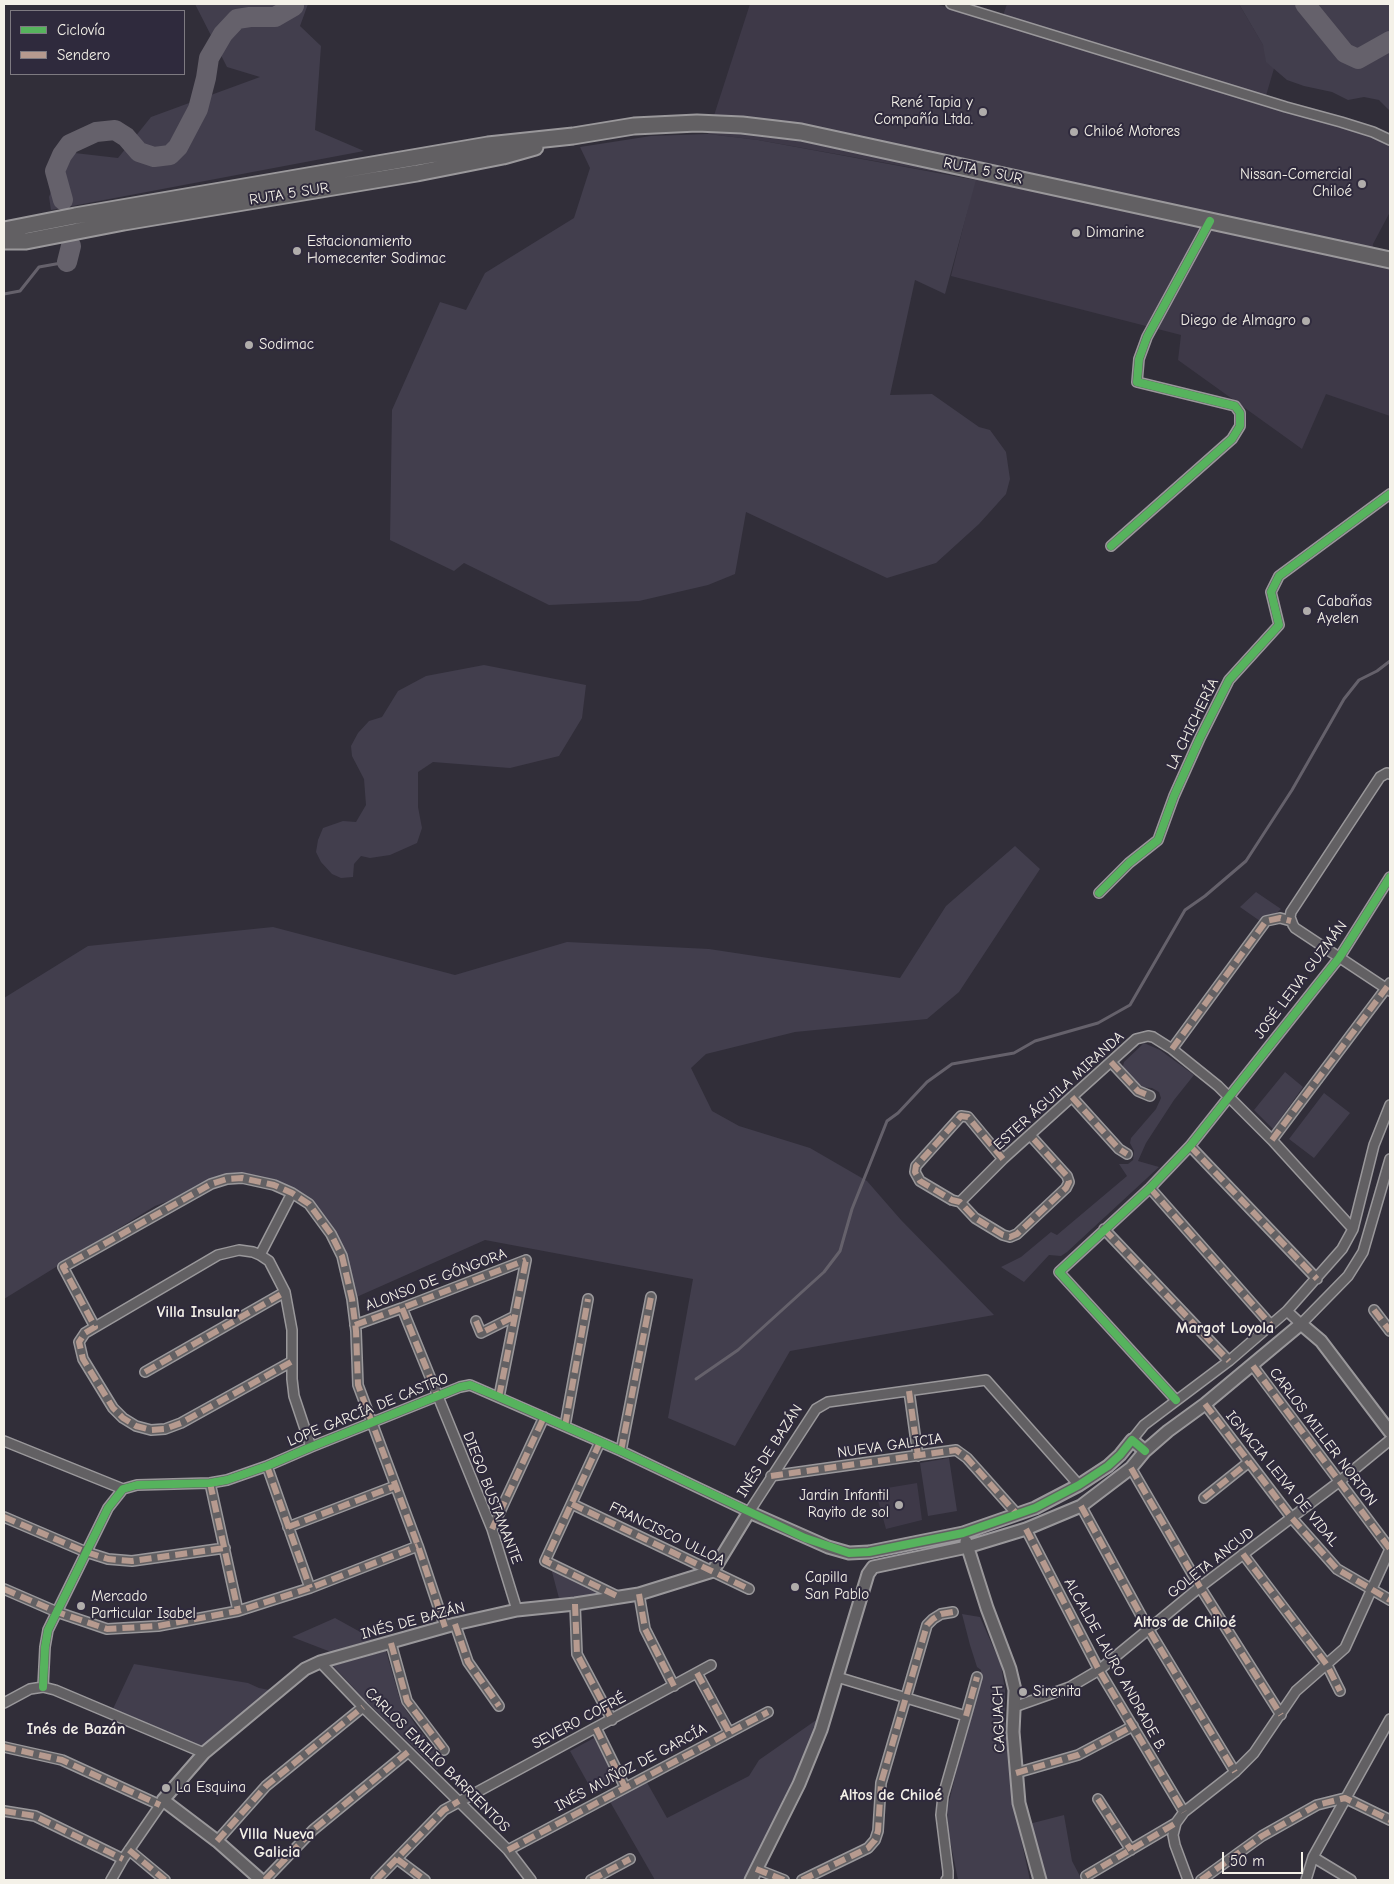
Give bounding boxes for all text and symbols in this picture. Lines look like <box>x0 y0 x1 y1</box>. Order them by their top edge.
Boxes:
legend <box>10 10 185 75</box>
text: Ciclovía <box>57 21 105 39</box>
text: Sendero <box>57 46 110 64</box>
place label: René Tapia y Compañía Ltda. <box>874 94 973 129</box>
marker: René Tapia y Compañía Ltda. <box>977 106 989 118</box>
place label: Chiloé Motores <box>1084 123 1180 141</box>
marker: Chiloé Motores <box>1068 126 1080 138</box>
street label: RUTA 5 SUR <box>942 154 1024 188</box>
place label: Nissan-Comercial Chiloé <box>1240 166 1352 201</box>
marker: Nissan-Comercial Chiloé <box>1356 178 1368 190</box>
street label: RUTA 5 SUR <box>248 179 330 209</box>
place label: Dimarine <box>1086 224 1144 242</box>
marker: Dimarine <box>1070 227 1082 239</box>
place label: Estacionamiento Homecenter Sodimac <box>307 233 446 268</box>
marker: Estacionamiento Homecenter Sodimac <box>291 245 303 257</box>
place label: Diego de Almagro <box>1181 312 1296 330</box>
marker: Diego de Almagro <box>1300 315 1312 327</box>
place label: Sodimac <box>259 336 314 354</box>
marker: Sodimac <box>243 339 255 351</box>
place label: Cabañas Ayelen <box>1317 593 1372 628</box>
marker: Cabañas Ayelen <box>1301 605 1313 617</box>
street label: LA CHICHERÍA <box>1163 675 1223 773</box>
street label: JOSÉ LEIVA GUZMÁN <box>1251 917 1351 1043</box>
street label: ESTER ÁGUILA MIRANDA <box>990 1028 1128 1154</box>
street label: ALONSO DE GÓNGORA <box>363 1245 509 1315</box>
district label: Villa Insular <box>157 1302 239 1322</box>
district label: Margot Loyola <box>1176 1318 1274 1338</box>
street label: CARLOS MILLER NORTON <box>1265 1364 1381 1510</box>
street label: LOPE GARCÍA DE CASTRO <box>285 1369 451 1451</box>
street label: INÉS DE BAZÁN <box>733 1401 807 1501</box>
street label: IGNACIA LEIVA DE VIDAL <box>1222 1407 1342 1551</box>
street label: DIEGO BUSTAMANTE <box>458 1429 526 1567</box>
street label: NUEVA GALICIA <box>836 1430 944 1462</box>
place label: Jardin Infantil Rayito de sol <box>799 1487 889 1522</box>
street label: FRANCISCO ULLOA <box>606 1498 728 1570</box>
marker: Jardin Infantil Rayito de sol <box>893 1499 905 1511</box>
street label: GOLETA ANCUD <box>1164 1524 1258 1602</box>
place label: Capilla San Pablo <box>805 1569 869 1604</box>
street label: ALCALDE LAURO ANDRADE B. <box>1060 1575 1170 1755</box>
marker: Capilla San Pablo <box>789 1581 801 1593</box>
place label: Mercado Particular Isabel <box>91 1588 196 1623</box>
street label: INÉS DE BAZÁN <box>359 1598 467 1644</box>
marker: Mercado Particular Isabel <box>75 1600 87 1612</box>
district label: Altos de Chiloé <box>1134 1612 1236 1632</box>
place label: Sirenita <box>1033 1683 1081 1701</box>
street label: CARLOS EMILIO BARRIENTOS <box>361 1684 513 1836</box>
street label: CAGUACH <box>989 1685 1009 1753</box>
marker: Sirenita <box>1017 1686 1029 1698</box>
street label: SEVERO COFRÉ <box>529 1689 629 1753</box>
district label: Inés de Bazán <box>27 1719 125 1739</box>
street label: INÉS MUÑOZ DE GARCÍA <box>552 1720 710 1816</box>
place label: La Esquina <box>176 1779 246 1797</box>
marker: La Esquina <box>160 1782 172 1794</box>
district label: Altos de Chiloé <box>840 1785 942 1805</box>
district label: Vllla Nueva Galicia <box>240 1824 314 1862</box>
scale bar <box>1224 1842 1305 1874</box>
text: 50 m <box>1230 1852 1265 1870</box>

